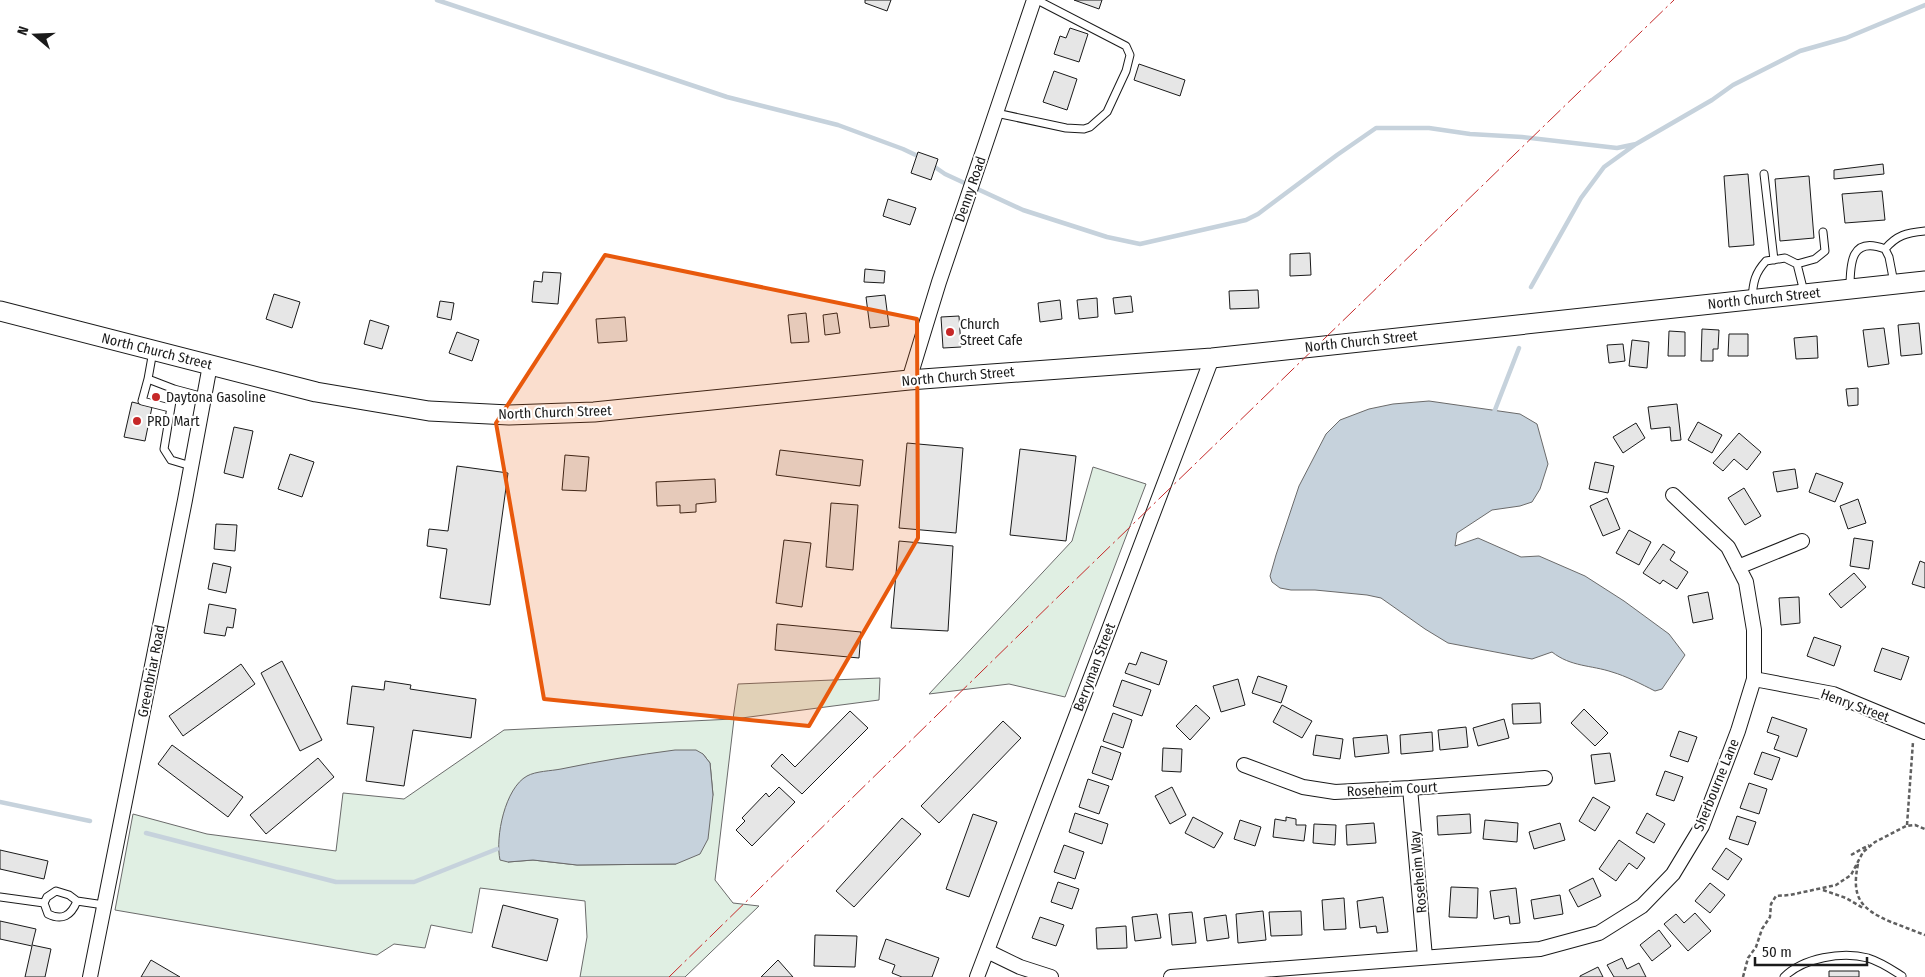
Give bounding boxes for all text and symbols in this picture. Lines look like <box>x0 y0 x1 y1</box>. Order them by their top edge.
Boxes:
north arrow <box>10 10 60 60</box>
text: N <box>14 24 33 38</box>
street label: Denny Road <box>951 154 990 224</box>
street label: North Church Street <box>1707 284 1822 313</box>
place label: Church Street Cafe <box>960 316 1023 349</box>
marker: Church Street Cafe <box>944 326 956 338</box>
street label: North Church Street <box>1304 327 1419 356</box>
street label: North Church Street <box>100 330 214 374</box>
street label: North Church Street <box>901 363 1016 390</box>
place label: Daytona Gasoline <box>166 389 266 406</box>
marker: Daytona Gasoline <box>150 391 162 403</box>
street label: North Church Street <box>498 402 612 423</box>
place label: PRD Mart <box>147 413 200 430</box>
marker: PRD Mart <box>131 415 143 427</box>
street label: Berryman Street <box>1070 620 1119 714</box>
street label: Greenbriar Road <box>134 624 169 719</box>
street label: Henry Street <box>1818 685 1892 726</box>
street label: Sherbourne Lane <box>1690 737 1743 834</box>
street label: Roseheim Court <box>1346 779 1438 800</box>
street label: Roseheim Way <box>1406 829 1431 914</box>
scale bar <box>1755 934 1868 966</box>
text: 50 m <box>1762 943 1792 961</box>

